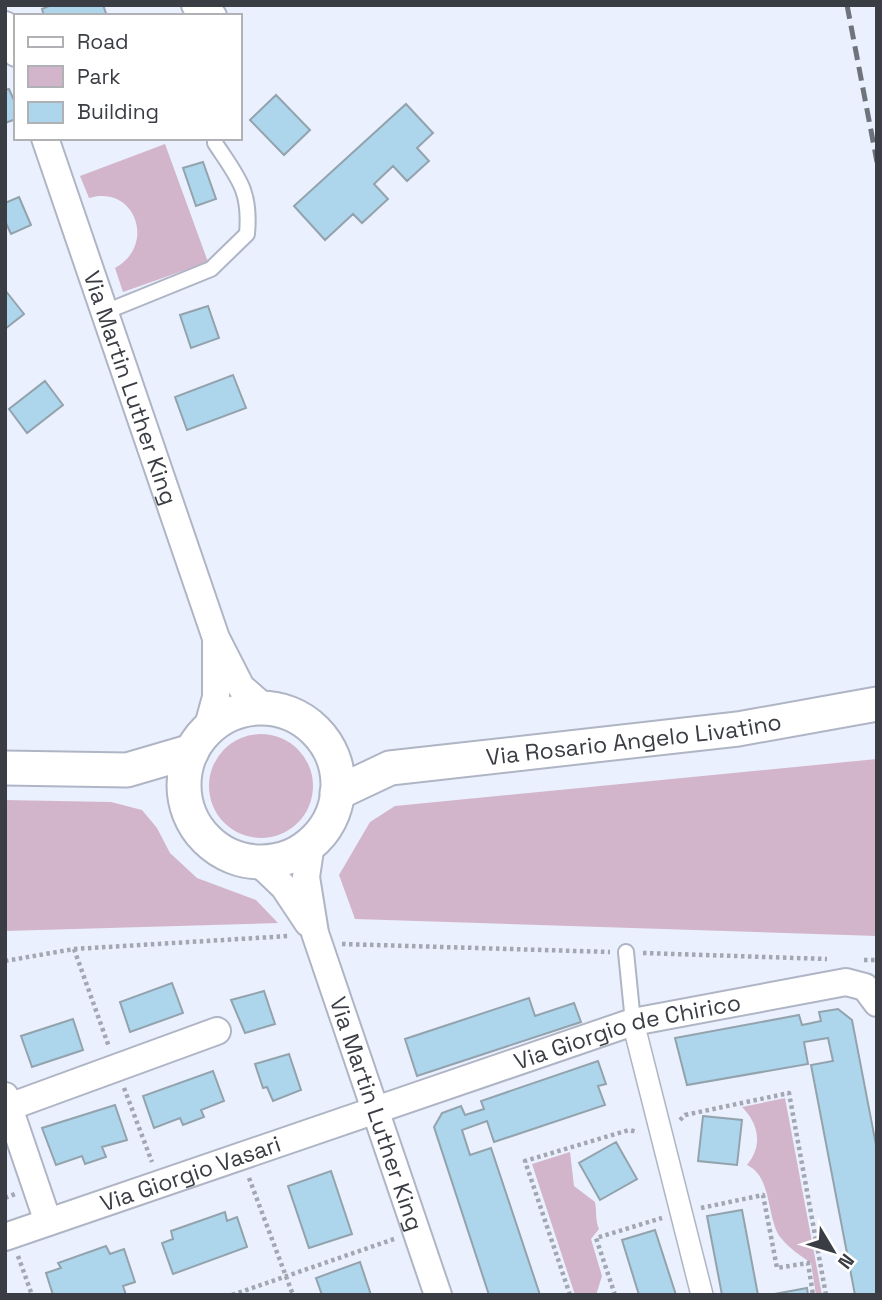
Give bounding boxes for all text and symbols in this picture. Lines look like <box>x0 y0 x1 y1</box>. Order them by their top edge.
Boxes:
legend <box>14 14 242 140</box>
text: Road <box>77 28 129 55</box>
text: Park <box>77 63 121 90</box>
text: Building <box>77 98 159 125</box>
street label: Via Martin Luther King <box>77 267 184 509</box>
street label: Via Rosario Angelo Livatino <box>484 706 784 772</box>
street label: Via Giorgio de Chirico <box>510 987 743 1077</box>
street label: Via Martin Luther King <box>323 993 430 1235</box>
street label: Via Giorgio Vasari <box>96 1129 285 1218</box>
north arrow <box>798 1216 868 1286</box>
text: N <box>832 1248 860 1274</box>

